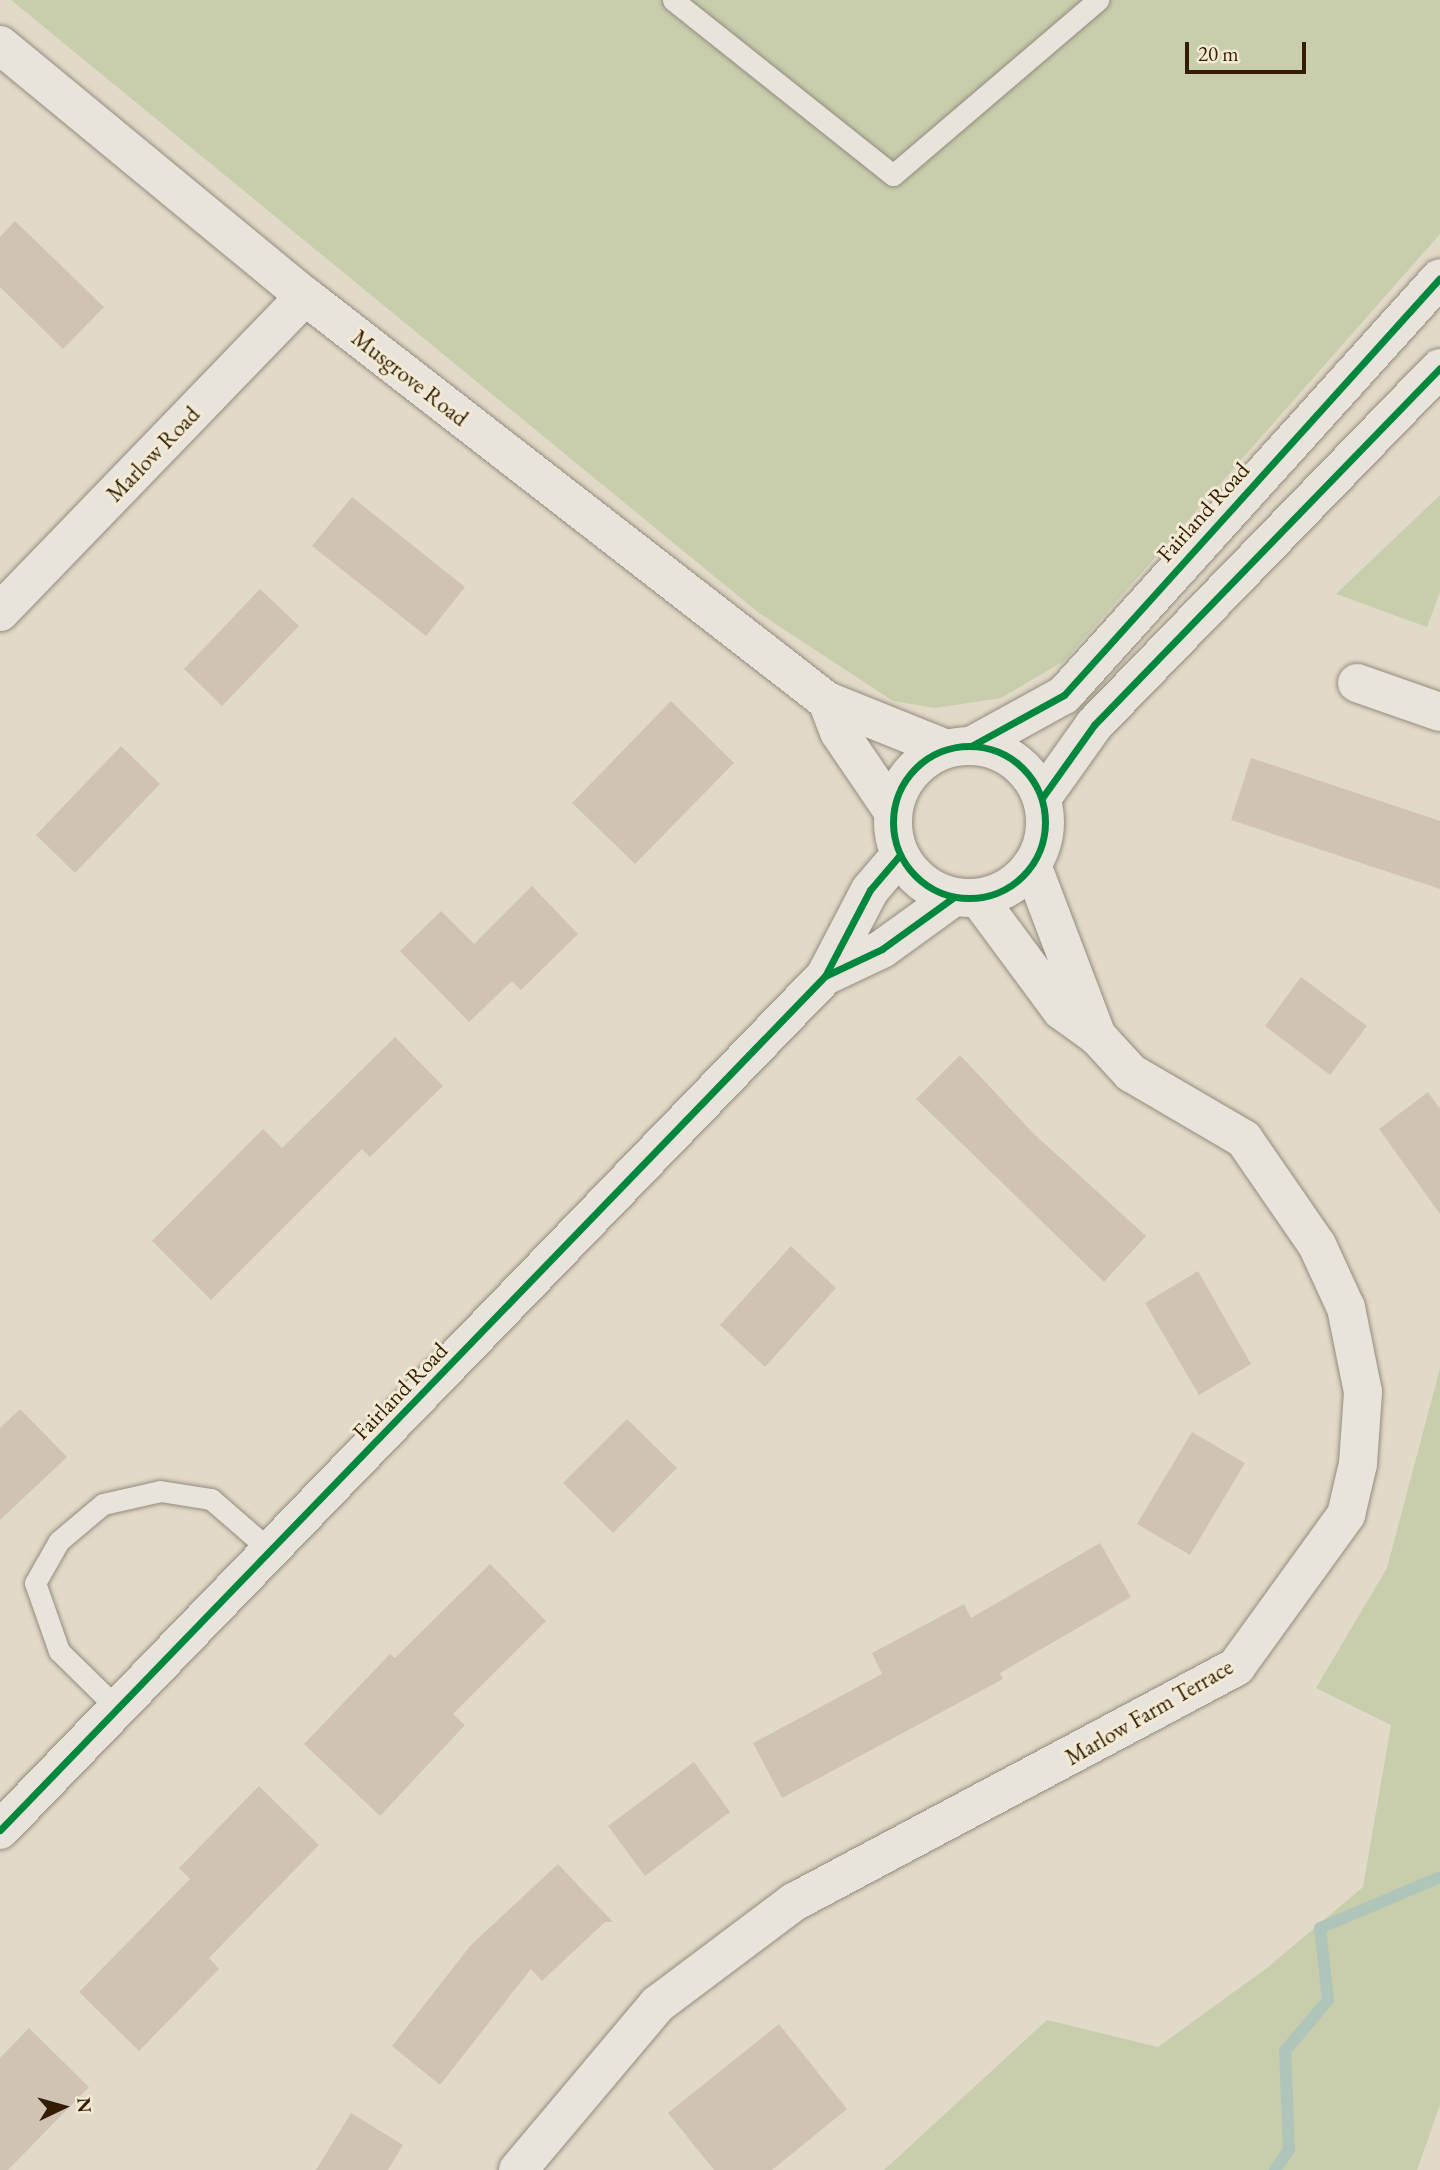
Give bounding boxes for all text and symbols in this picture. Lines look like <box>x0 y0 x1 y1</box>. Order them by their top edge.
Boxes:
scale bar <box>1188 28 1309 72</box>
text: 20 m <box>1198 40 1239 67</box>
street label: Musgrove Road <box>346 324 474 432</box>
street label: Marlow Road <box>101 400 205 508</box>
street label: Fairland Road <box>1151 456 1255 568</box>
street label: Fairland Road <box>347 1337 453 1445</box>
street label: Marlow Farm Terrace <box>1060 1653 1238 1771</box>
north arrow <box>28 2072 98 2142</box>
text: N <box>71 2096 98 2114</box>

